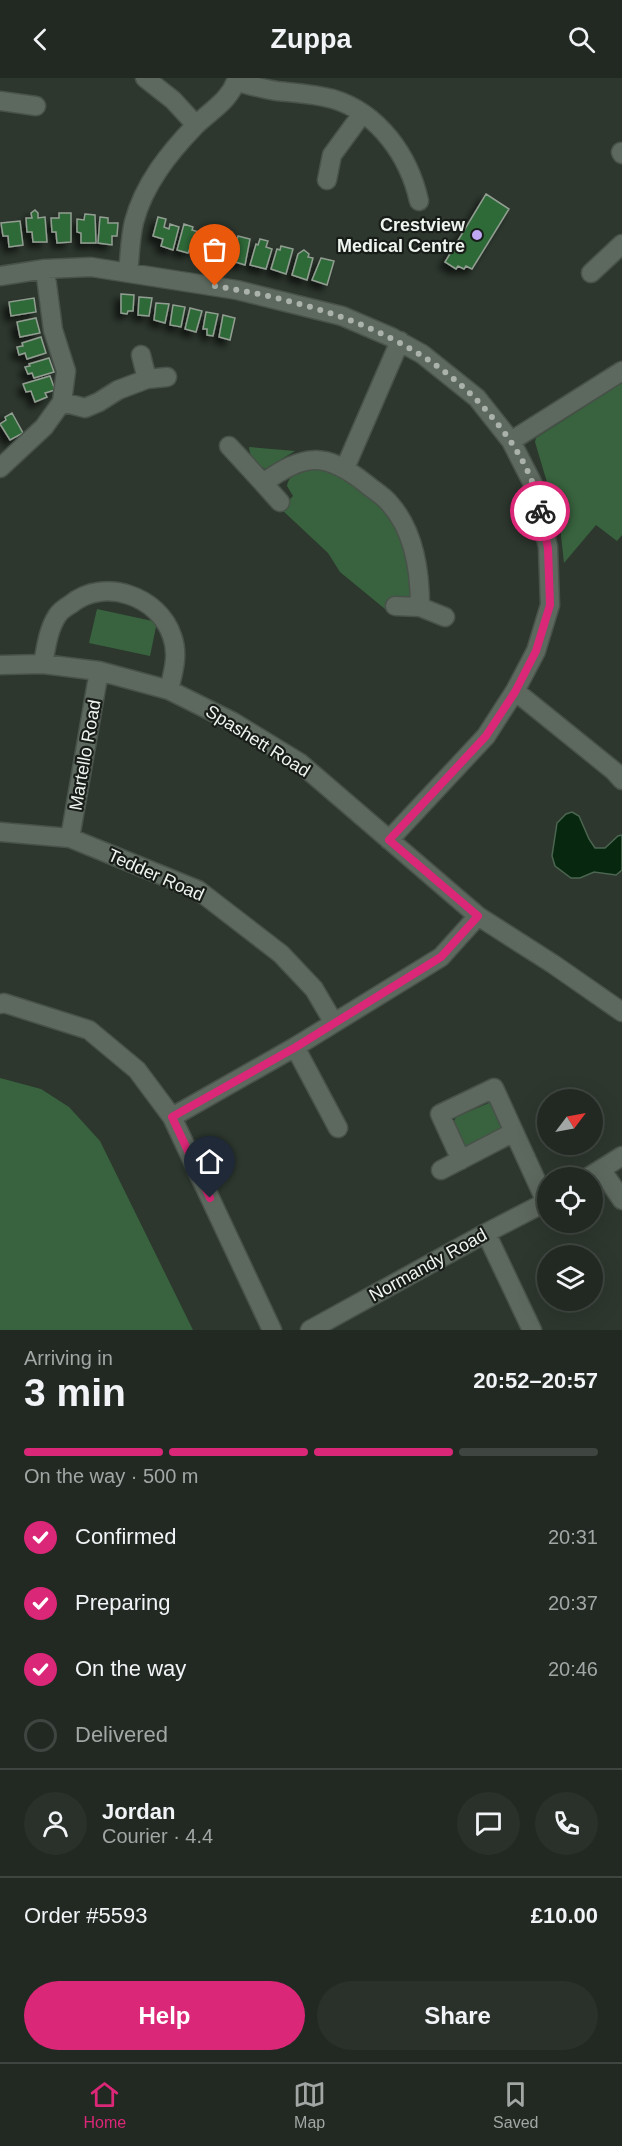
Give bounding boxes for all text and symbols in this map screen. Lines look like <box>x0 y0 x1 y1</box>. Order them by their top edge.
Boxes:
icon: back <box>24 23 57 56</box>
icon: search <box>565 23 598 56</box>
text: Zuppa <box>271 24 352 54</box>
place label: Crestview Medical Centre <box>337 215 466 256</box>
pin <box>189 224 240 286</box>
marker: Crestview Medical Centre <box>470 228 484 242</box>
icon: bag <box>198 233 231 266</box>
courier <box>510 481 570 541</box>
icon: bike <box>524 495 557 528</box>
street label: Martello Road <box>65 698 105 812</box>
street label: Spashett Road <box>202 701 314 781</box>
street label: Tedder Road <box>105 845 207 905</box>
north arrow <box>537 1089 603 1155</box>
map controls <box>537 1089 603 1311</box>
pin <box>184 1136 235 1198</box>
icon: home <box>193 1145 226 1178</box>
button: locate <box>537 1167 603 1233</box>
street label: Normandy Road <box>366 1224 490 1306</box>
button: layers <box>537 1245 603 1311</box>
text: Arriving in <box>24 1347 113 1369</box>
text: 20:52–20:57 <box>473 1368 598 1393</box>
text: 3 min <box>24 1371 126 1414</box>
text: On the way · 500 m <box>24 1465 199 1487</box>
icon: check <box>24 1521 57 1554</box>
text: Confirmed <box>75 1524 176 1549</box>
text: 20:31 <box>548 1526 598 1548</box>
icon: check <box>24 1587 57 1620</box>
text: Preparing <box>75 1590 170 1615</box>
text: 20:37 <box>548 1592 598 1614</box>
icon: check <box>24 1653 57 1686</box>
text: On the way <box>75 1656 186 1681</box>
text: 20:46 <box>548 1658 598 1680</box>
text: Delivered <box>75 1722 168 1747</box>
button: person <box>24 1792 87 1855</box>
button: chat <box>457 1792 520 1855</box>
button: phone <box>535 1792 598 1855</box>
text: Jordan <box>102 1799 175 1824</box>
text: Courier · 4.4 <box>102 1825 213 1847</box>
text: Order #5593 <box>24 1903 148 1928</box>
text: £10.00 <box>531 1903 598 1928</box>
button: Help <box>24 1981 305 2050</box>
button: Share <box>317 1981 598 2050</box>
tab: Home <box>83 2078 126 2132</box>
tab: Map <box>293 2078 326 2132</box>
tab: Saved <box>493 2078 538 2132</box>

